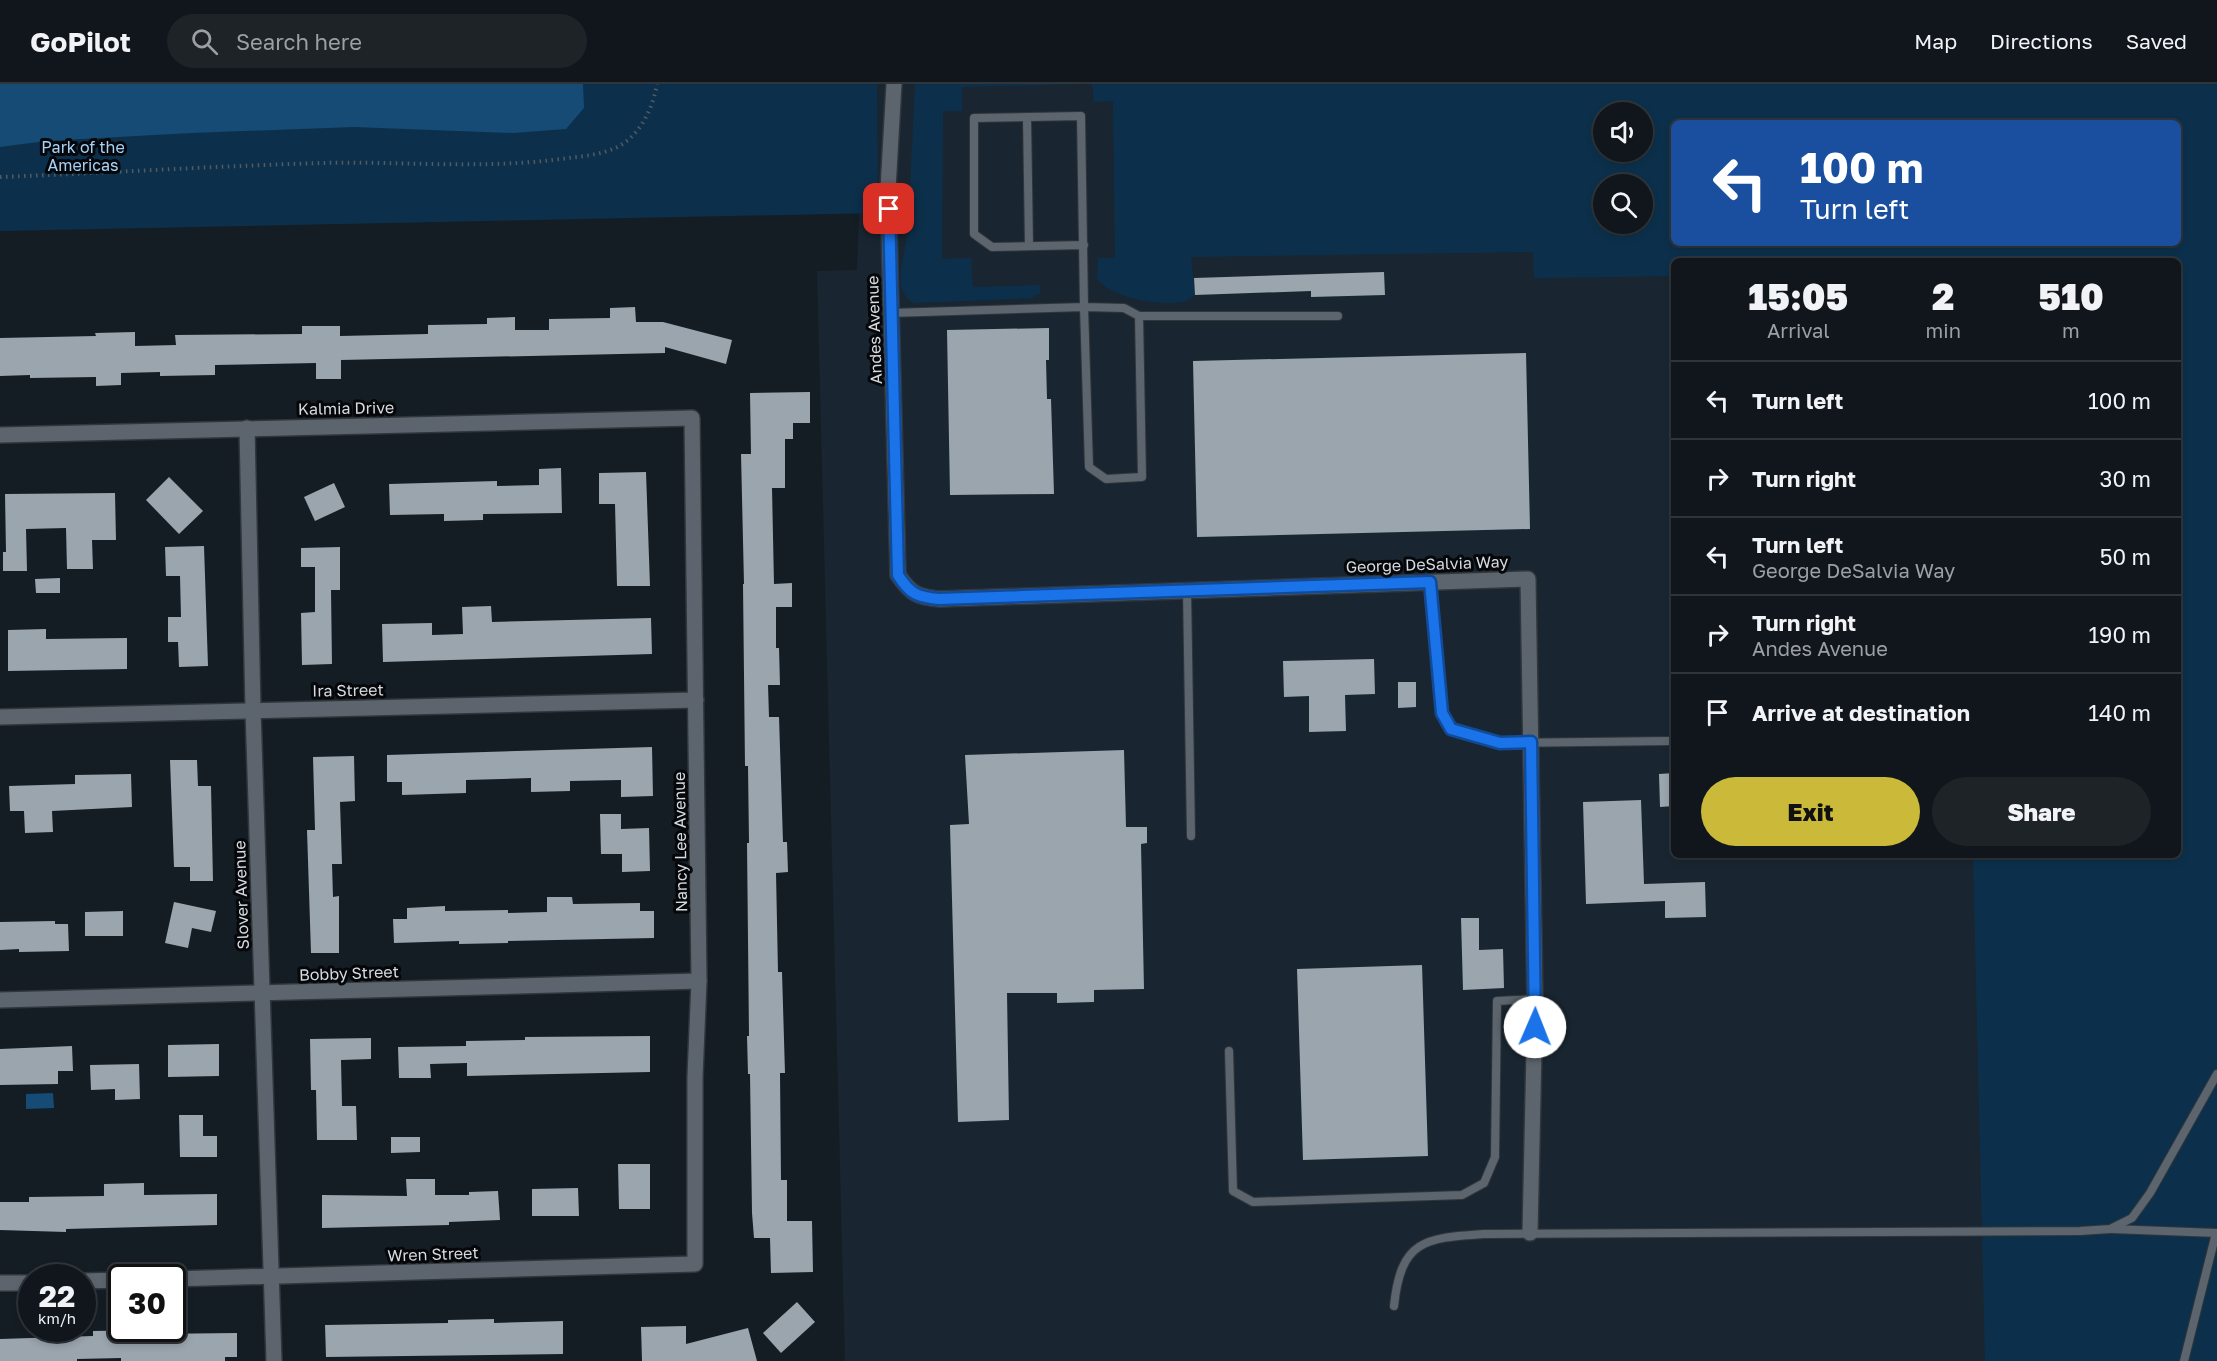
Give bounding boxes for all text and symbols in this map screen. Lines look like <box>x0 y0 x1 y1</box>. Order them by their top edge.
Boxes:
search box <box>167 14 587 68</box>
text: GoPilot <box>30 25 131 58</box>
icon: search <box>188 25 221 58</box>
text: Search here <box>236 28 362 55</box>
text: Map <box>1914 28 1957 54</box>
text: Directions <box>1990 28 2093 54</box>
text: Saved <box>2126 28 2187 54</box>
map controls <box>1593 102 1653 234</box>
button: sound <box>1593 102 1653 162</box>
park label: Park of the Americas <box>41 137 125 175</box>
text: 100 m <box>1800 142 1923 192</box>
icon: left <box>1701 144 1779 222</box>
button: search <box>1593 174 1653 234</box>
pin <box>863 183 914 234</box>
icon: arrive <box>872 192 905 225</box>
text: Turn left <box>1800 193 1909 225</box>
street label: Andes Avenue <box>862 275 886 385</box>
text: 15:05 <box>1748 275 1848 318</box>
text: 2 <box>1932 275 1954 318</box>
text: 510 <box>2038 275 2104 318</box>
text: Arrival <box>1767 318 1830 342</box>
text: min <box>1926 318 1961 342</box>
text: m <box>2062 318 2080 342</box>
icon: left <box>1701 384 1734 417</box>
text: Turn left <box>1752 387 1843 414</box>
text: 100 m <box>2088 387 2151 414</box>
street label: Kalmia Drive <box>298 397 394 419</box>
icon: right <box>1701 462 1734 495</box>
text: Turn right <box>1752 465 1856 492</box>
text: 30 m <box>2100 465 2151 492</box>
text: Turn left <box>1752 531 1843 558</box>
icon: left <box>1701 540 1734 573</box>
text: 50 m <box>2100 543 2151 570</box>
street label: George DeSalvia Way <box>1345 551 1509 577</box>
text: George DeSalvia Way <box>1752 558 1955 582</box>
text: Turn right <box>1752 609 1856 636</box>
icon: right <box>1701 618 1734 651</box>
text: 190 m <box>2088 621 2151 648</box>
text: Andes Avenue <box>1752 636 1888 660</box>
street label: Ira Street <box>312 679 384 701</box>
icon: arrive <box>1701 696 1734 729</box>
text: Arrive at destination <box>1752 699 1970 726</box>
text: 140 m <box>2088 699 2151 726</box>
street label: Nancy Lee Avenue <box>669 772 691 912</box>
button: Exit <box>1701 777 1920 846</box>
button: Share <box>1932 777 2151 846</box>
street label: Slover Avenue <box>229 840 253 950</box>
street label: Bobby Street <box>299 961 399 985</box>
position arrow <box>1503 995 1567 1059</box>
street label: Wren Street <box>387 1242 479 1266</box>
speed limit sign: 30 <box>108 1264 186 1342</box>
text: 22 <box>39 1278 75 1314</box>
text: km/h <box>38 1309 76 1327</box>

